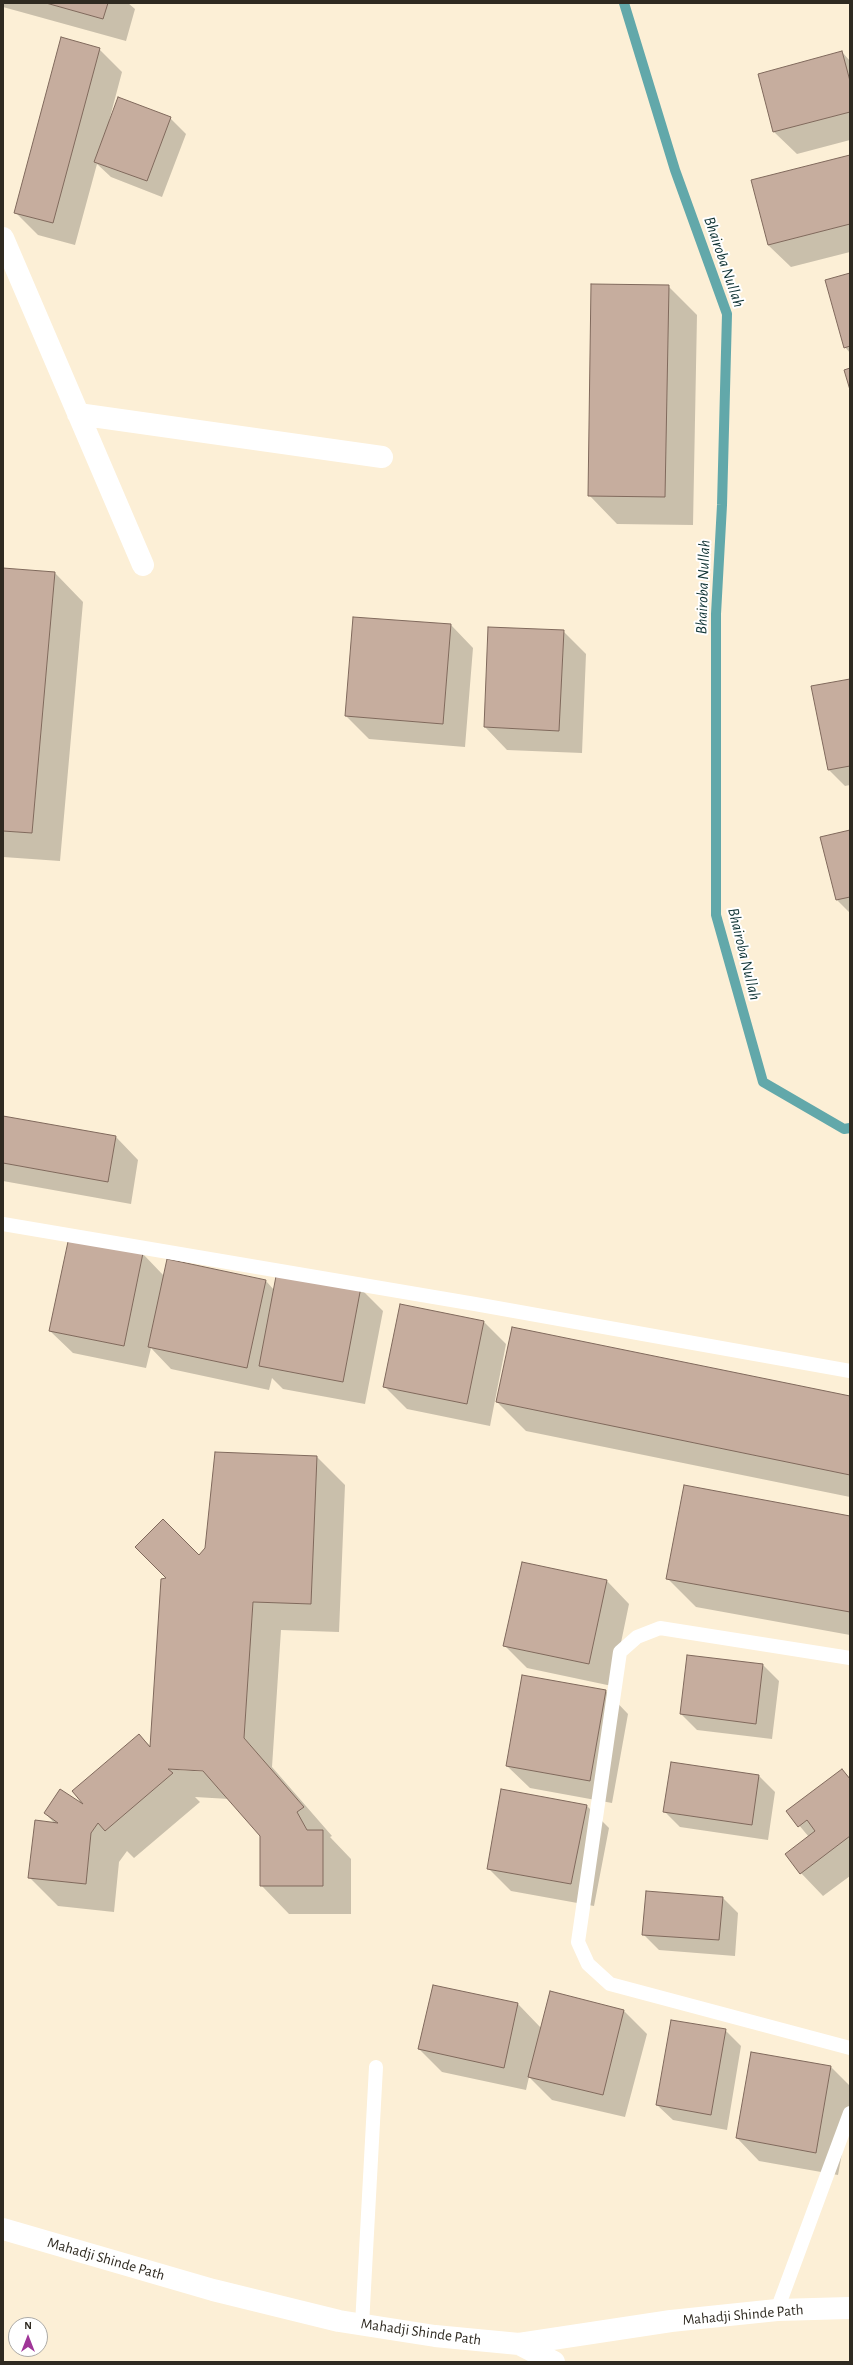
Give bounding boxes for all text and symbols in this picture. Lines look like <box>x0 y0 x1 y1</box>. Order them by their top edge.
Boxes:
water label: Bhairoba Nullah <box>700 214 748 310</box>
water label: Bhairoba Nullah <box>692 539 714 635</box>
water label: Bhairoba Nullah <box>723 906 765 1002</box>
street label: Mahadji Shinde Path <box>45 2234 167 2284</box>
street label: Mahadji Shinde Path <box>682 2301 804 2329</box>
street label: Mahadji Shinde Path <box>360 2315 482 2349</box>
north arrow <box>8 2317 48 2357</box>
text: N <box>24 2320 32 2331</box>

